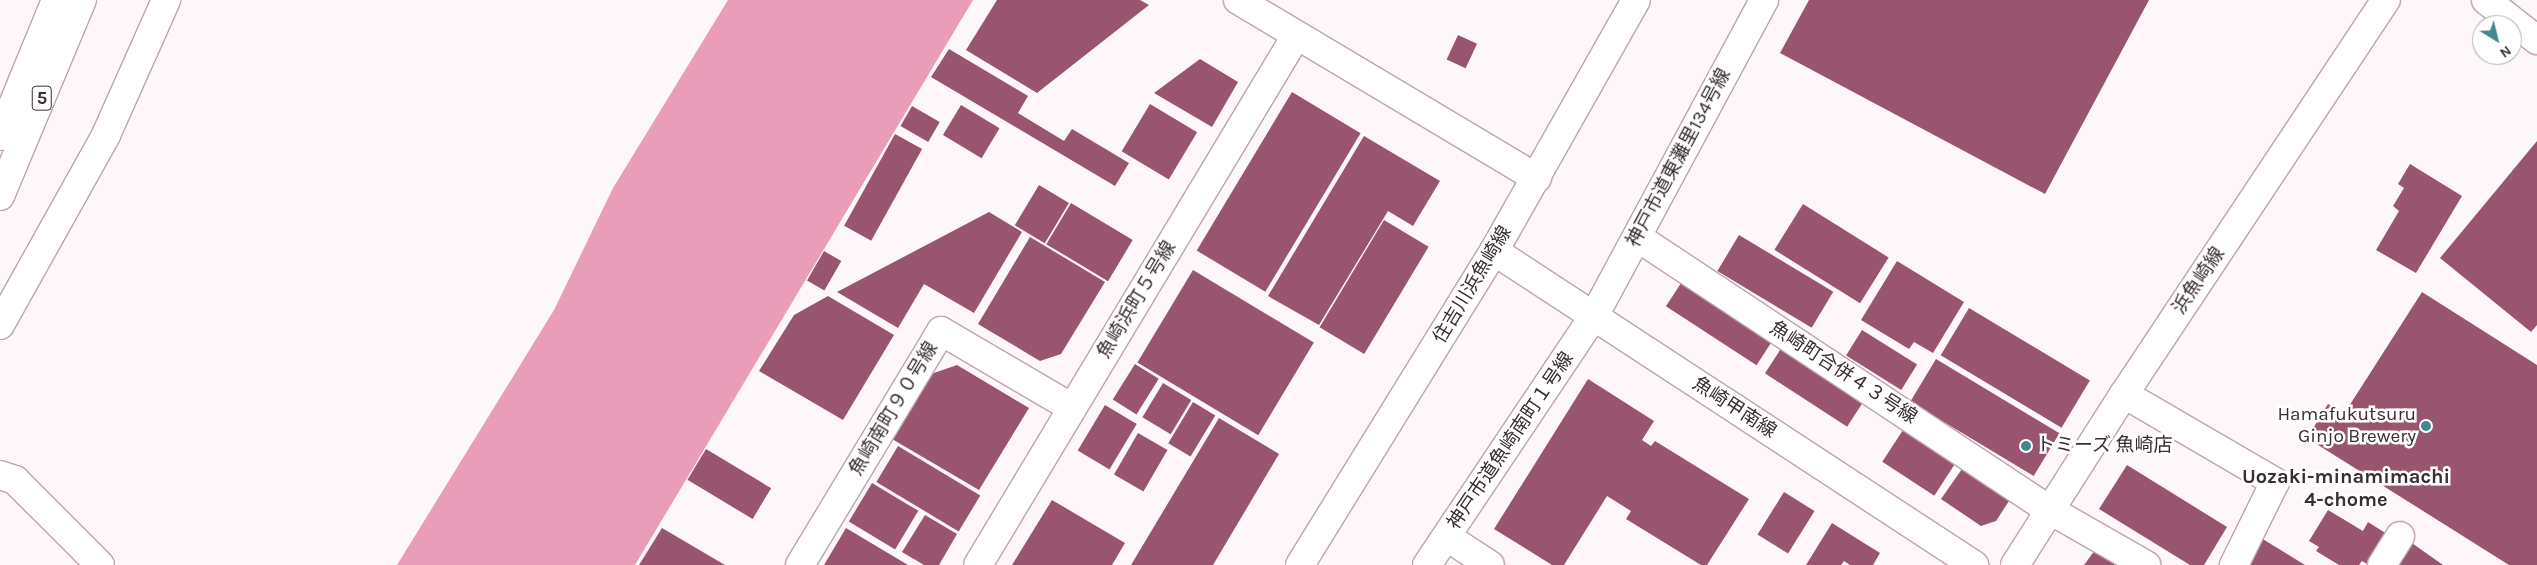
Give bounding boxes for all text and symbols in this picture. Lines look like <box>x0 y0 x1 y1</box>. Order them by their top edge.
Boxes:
north arrow <box>2472 15 2522 65</box>
text: N <box>2496 42 2515 62</box>
street label: 神戸市道東灘里134号線 <box>1622 65 1736 251</box>
road number: 5 <box>31 82 53 114</box>
street label: 住吉川浜魚崎線 <box>1429 222 1517 348</box>
street label: 魚崎浜町５号線 <box>1093 237 1181 363</box>
street label: 浜魚崎線 <box>2168 243 2230 319</box>
street label: 魚崎町合併４３号線 <box>1765 317 1921 429</box>
street label: 魚崎南町９０号線 <box>845 338 943 480</box>
street label: 神戸市道魚崎南町１号線 <box>1443 348 1579 534</box>
street label: 魚崎甲南線 <box>1688 373 1780 443</box>
place label: Hamafukutsuru Ginjo Brewery <box>2277 404 2416 448</box>
marker: Hamafukutsuru Ginjo Brewery <box>2420 420 2432 432</box>
place label: トミーズ 魚崎店 <box>2036 435 2174 457</box>
marker: トミーズ 魚崎店 <box>2020 440 2032 452</box>
district label: Uozaki-minamimachi 4-chome <box>2242 464 2450 511</box>

